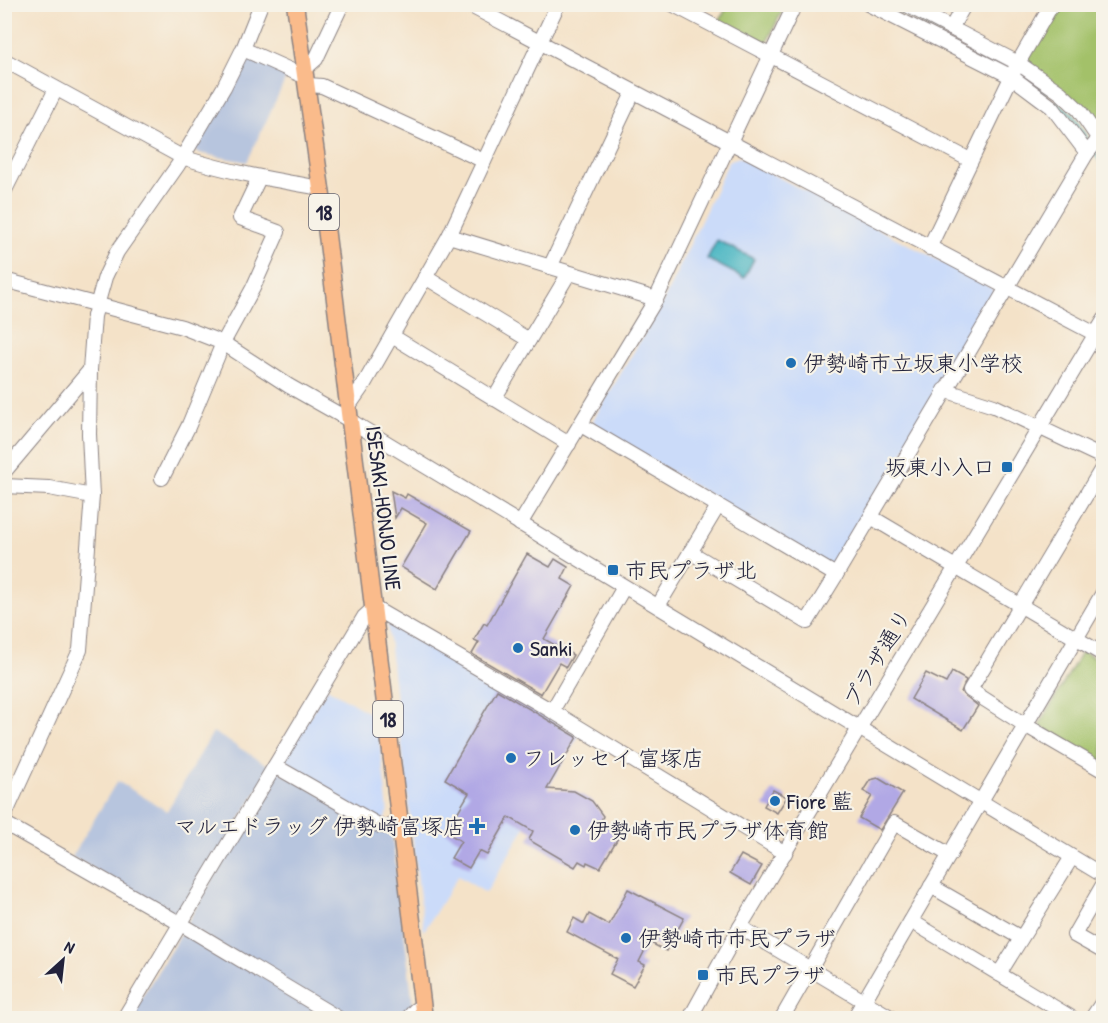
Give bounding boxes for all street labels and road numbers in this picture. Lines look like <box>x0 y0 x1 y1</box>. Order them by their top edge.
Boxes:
road number: 18 <box>309 194 339 230</box>
street label: ISESAKI-HONJO LINE <box>359 424 409 592</box>
street label: プラザ通り <box>836 603 918 713</box>
road number: 18 <box>373 701 403 737</box>

